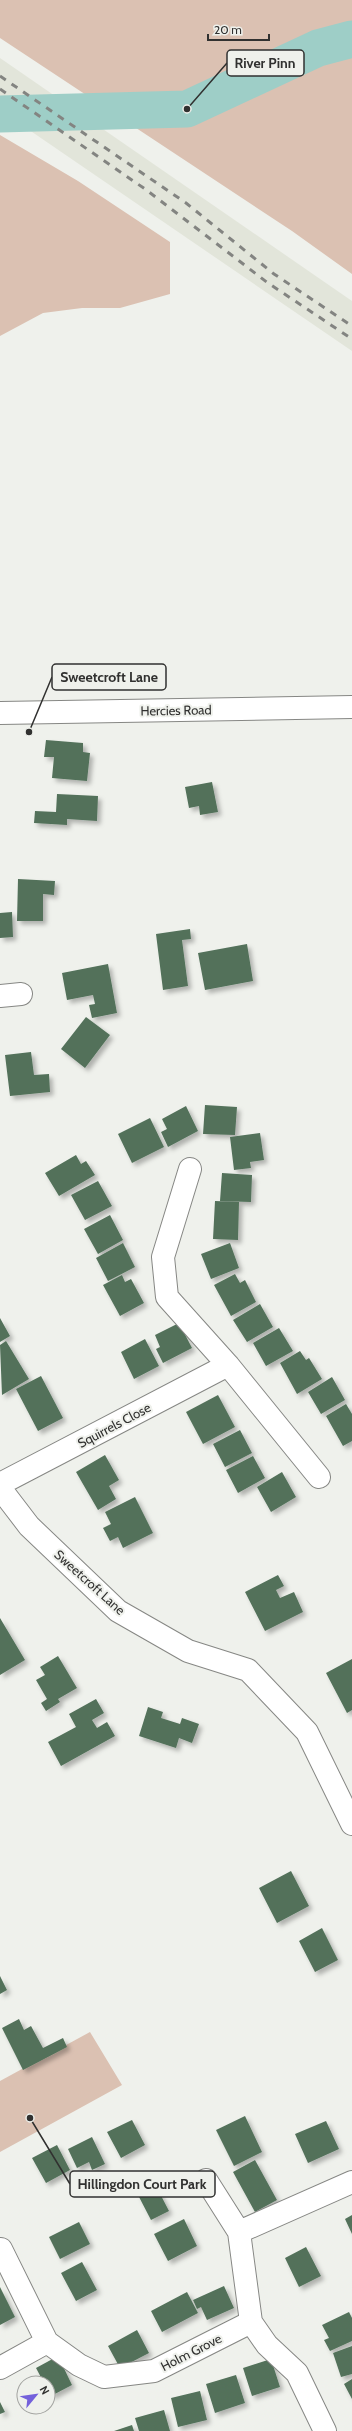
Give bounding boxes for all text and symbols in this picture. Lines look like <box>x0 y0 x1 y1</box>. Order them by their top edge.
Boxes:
scale bar <box>208 16 269 42</box>
text: 20 m <box>214 22 242 37</box>
callout: River Pinn <box>227 50 304 76</box>
text: River Pinn <box>235 54 295 72</box>
callout: Sweetcroft Lane <box>52 664 166 690</box>
text: Sweetcroft Lane <box>60 668 158 686</box>
street label: Hercies Road <box>140 701 212 719</box>
street label: Squirrels Close <box>75 1399 154 1451</box>
street label: Sweetcroft Lane <box>51 1546 129 1618</box>
callout: Hillingdon Court Park <box>70 2171 215 2197</box>
text: Hillingdon Court Park <box>78 2175 207 2193</box>
street label: Holm Grove <box>158 2330 224 2374</box>
north arrow <box>16 2375 56 2415</box>
text: N <box>37 2383 53 2397</box>

